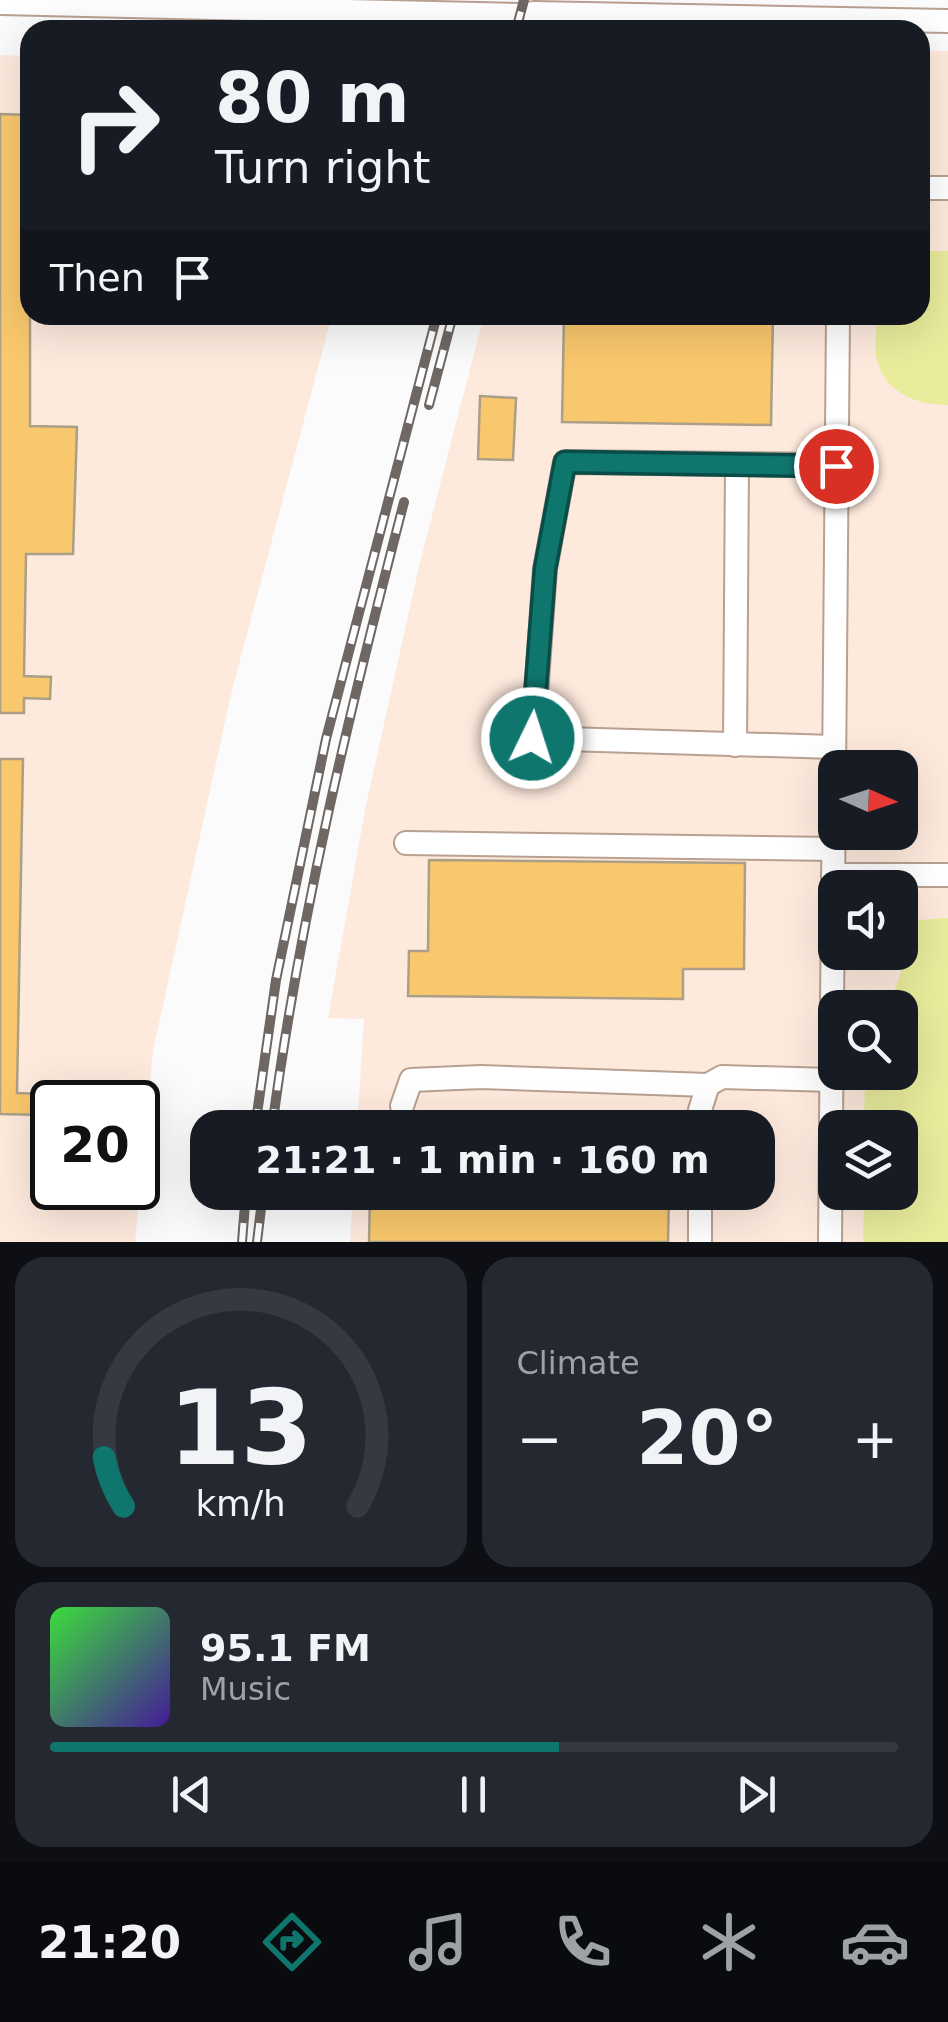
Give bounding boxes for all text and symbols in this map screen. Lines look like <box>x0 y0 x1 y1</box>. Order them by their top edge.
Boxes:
text: 80 m <box>215 57 410 139</box>
icon: right <box>50 60 180 190</box>
text: Turn right <box>215 141 430 194</box>
icon: arrive <box>165 250 220 305</box>
text: Then <box>50 256 145 300</box>
pin <box>794 424 879 509</box>
icon: arrive <box>809 439 864 494</box>
position arrow <box>480 686 584 790</box>
north arrow <box>818 750 918 850</box>
map controls <box>818 750 918 1210</box>
button: sound <box>818 870 918 970</box>
button: search <box>818 990 918 1090</box>
speed limit sign: 20 <box>30 1080 160 1210</box>
button: layers <box>818 1110 918 1210</box>
text: 21:21 · 1 min · 160 m <box>255 1138 710 1182</box>
text: Climate <box>517 1344 640 1382</box>
text: 13 <box>168 1367 313 1489</box>
text: 20° <box>636 1394 778 1482</box>
text: − <box>517 1407 563 1471</box>
text: + <box>852 1407 898 1471</box>
text: km/h <box>196 1483 286 1524</box>
text: 95.1 FM <box>200 1626 371 1670</box>
text: Music <box>200 1670 291 1708</box>
icon: previous <box>164 1767 219 1822</box>
icon: pause <box>446 1767 501 1822</box>
icon: next <box>729 1767 784 1822</box>
icon: directions <box>257 1907 327 1977</box>
icon: music <box>403 1907 473 1977</box>
icon: phone <box>548 1907 618 1977</box>
icon: climate <box>694 1907 764 1977</box>
icon: car <box>840 1907 910 1977</box>
text: 21:20 <box>38 1916 181 1969</box>

